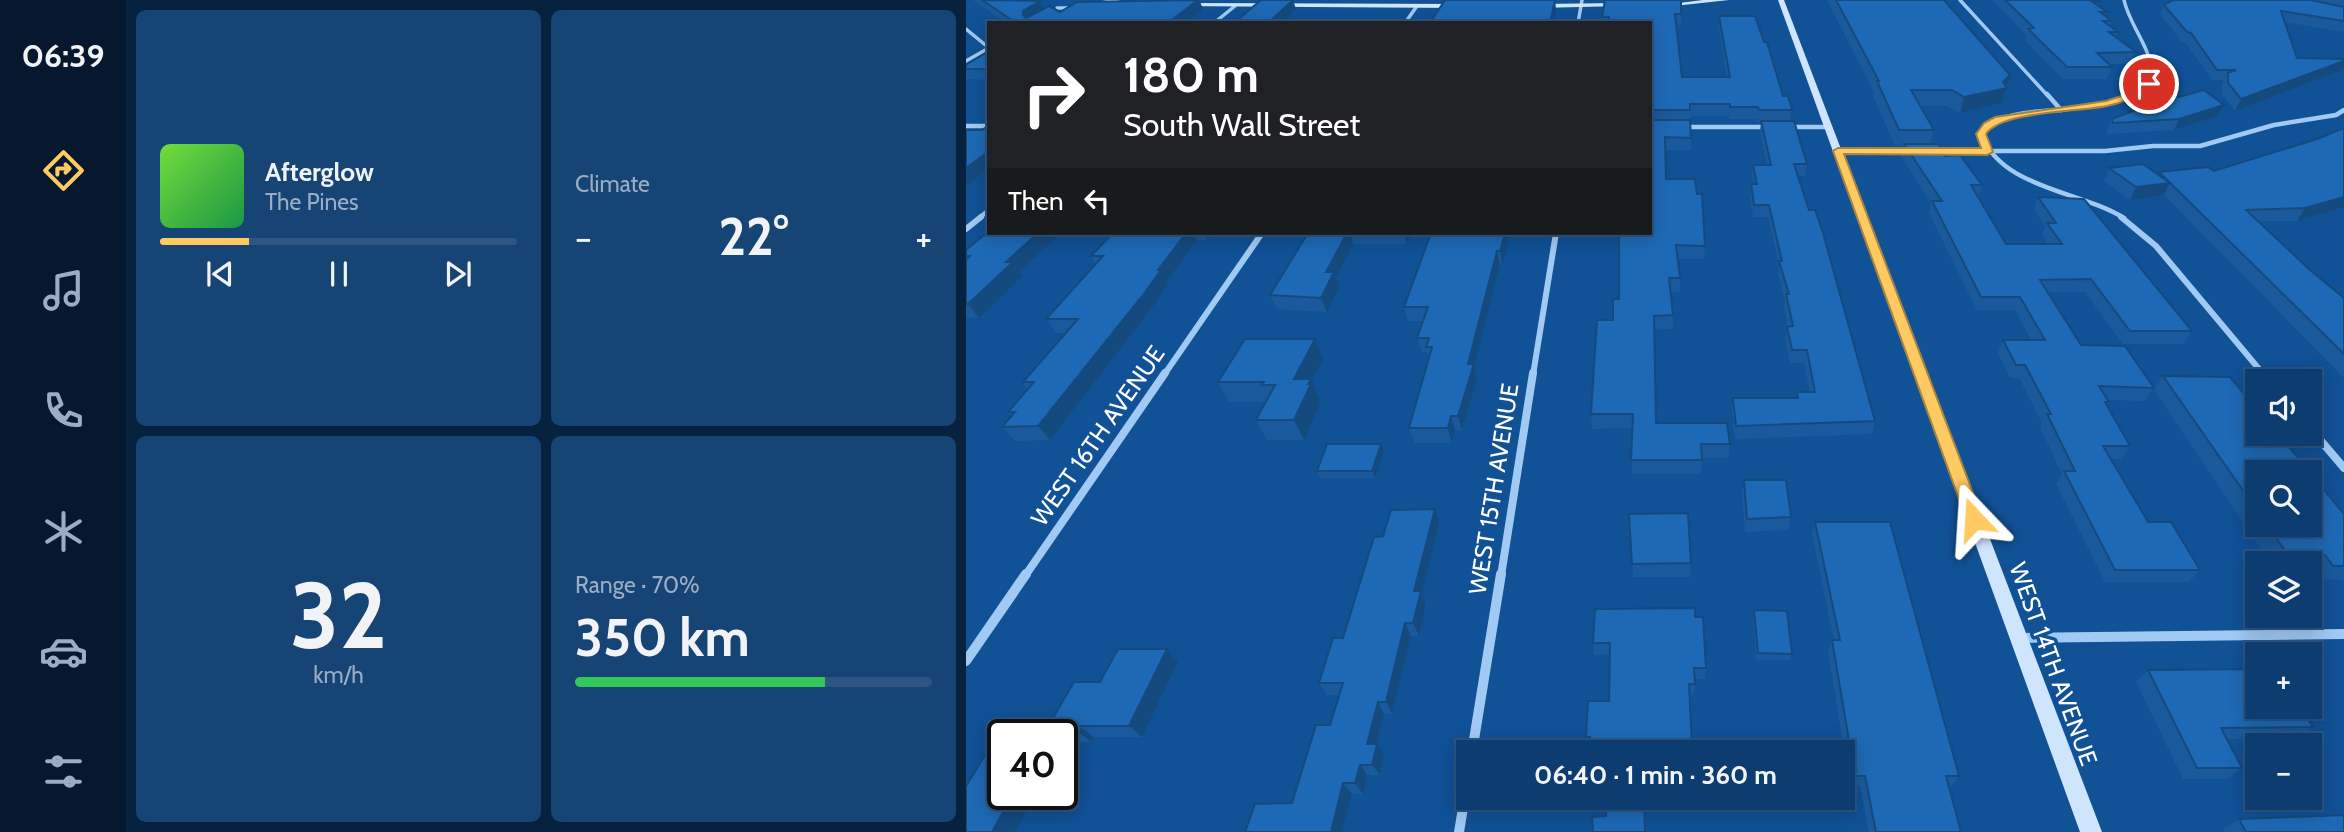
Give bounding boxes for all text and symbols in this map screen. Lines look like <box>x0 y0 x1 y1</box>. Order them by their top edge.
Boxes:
text: 06:39 <box>22 36 104 75</box>
text: 180 m <box>1123 45 1259 104</box>
icon: right <box>1008 49 1099 140</box>
pin <box>2119 54 2179 114</box>
icon: arrive <box>2130 65 2168 103</box>
text: South Wall Street <box>1123 105 1360 144</box>
icon: directions <box>39 146 88 195</box>
text: Afterglow <box>265 156 374 188</box>
text: Climate <box>575 170 650 198</box>
icon: left <box>1078 182 1116 220</box>
text: Then <box>1008 185 1064 217</box>
text: The Pines <box>265 188 359 216</box>
text: 22° <box>718 205 789 268</box>
text: − <box>575 214 592 261</box>
text: + <box>915 214 932 261</box>
icon: previous <box>201 255 239 293</box>
icon: pause <box>320 255 358 293</box>
icon: next <box>439 255 477 293</box>
icon: music <box>39 266 88 315</box>
street label: WEST 16TH AVENUE <box>1025 340 1171 531</box>
map controls <box>2245 369 2322 810</box>
button: sound <box>2245 369 2322 446</box>
street label: WEST 15TH AVENUE <box>1463 381 1525 597</box>
icon: phone <box>39 386 88 435</box>
button: search <box>2245 460 2322 537</box>
position arrow <box>1937 482 2011 556</box>
icon: climate <box>39 507 88 556</box>
button: layers <box>2245 551 2322 628</box>
street label: WEST 14TH AVENUE <box>2003 558 2104 769</box>
text: 32 <box>290 560 387 671</box>
text: Range · 70% <box>575 571 700 599</box>
text: 350 km <box>575 606 750 669</box>
icon: car <box>39 627 88 676</box>
button: + <box>2245 642 2322 719</box>
text: km/h <box>313 661 364 689</box>
speed limit sign: 40 <box>987 719 1078 810</box>
button: − <box>2245 733 2322 810</box>
icon: filters <box>39 747 88 796</box>
text: 06:40 · 1 min · 360 m <box>1534 759 1777 791</box>

